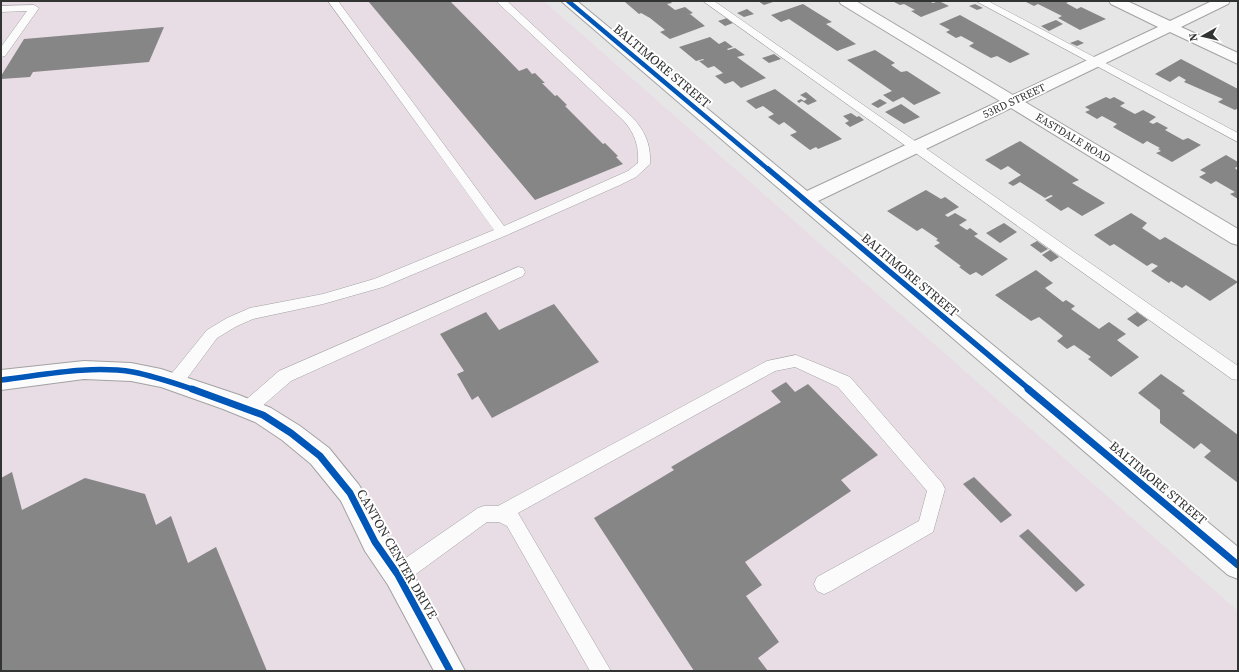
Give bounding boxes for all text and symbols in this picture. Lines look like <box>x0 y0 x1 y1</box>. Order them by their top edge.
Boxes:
north arrow <box>1183 16 1223 56</box>
street label: BALTIMORE STREET <box>610 20 714 112</box>
text: N <box>1186 32 1202 42</box>
street label: 53RD STREET <box>980 80 1048 122</box>
street label: EASTDALE ROAD <box>1033 110 1114 166</box>
street label: BALTIMORE STREET <box>858 229 962 321</box>
street label: BALTIMORE STREET <box>1106 437 1210 529</box>
street label: CANTON CENTER DRIVE <box>353 486 441 622</box>

